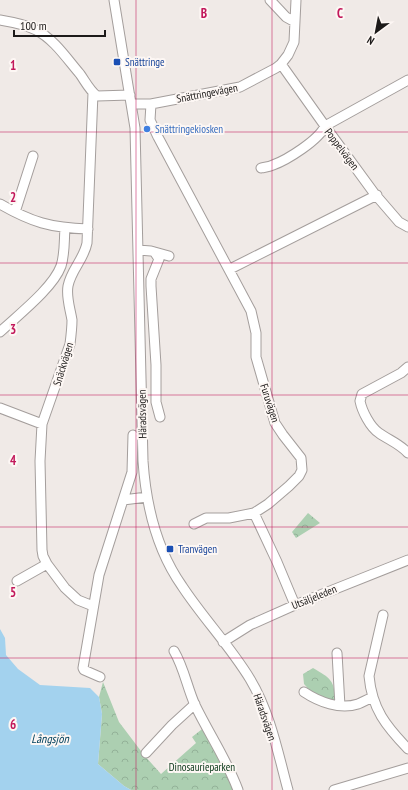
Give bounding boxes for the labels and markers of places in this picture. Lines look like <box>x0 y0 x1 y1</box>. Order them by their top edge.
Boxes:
place label: Snättringe <box>125 55 165 69</box>
marker: Snättringe <box>112 57 122 67</box>
place label: Snättringekiosken <box>155 122 223 136</box>
marker: Snättringekiosken <box>142 124 152 134</box>
place label: Tranvägen <box>178 542 217 556</box>
marker: Tranvägen <box>165 544 175 554</box>

